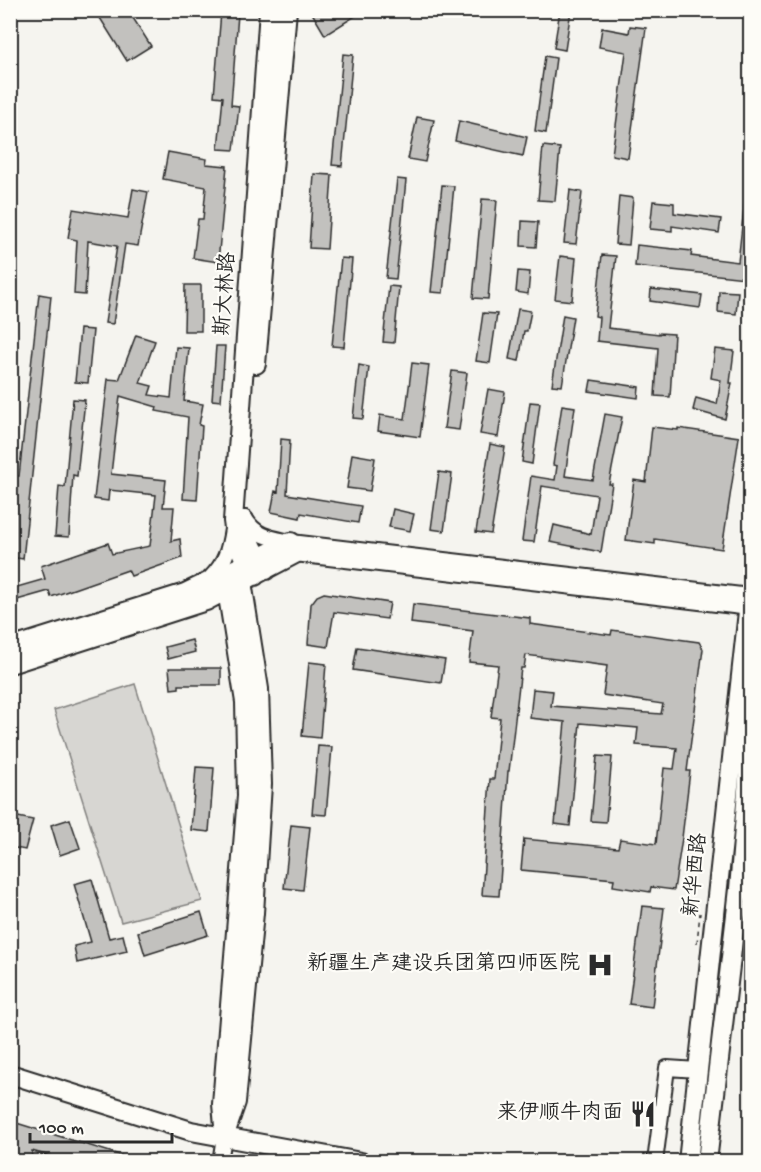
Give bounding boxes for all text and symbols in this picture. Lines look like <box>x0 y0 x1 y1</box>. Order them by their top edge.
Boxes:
street label: 斯大林路 <box>210 251 242 337</box>
street label: 新华西路 <box>678 832 714 918</box>
hospital icon: 新疆生产建设兵团第四师医院 <box>585 950 615 980</box>
place label: 新疆生产建设兵团第四师医院 <box>307 951 580 978</box>
restaurant icon: 来伊顺牛肉面 <box>628 1099 658 1129</box>
place label: 来伊顺牛肉面 <box>497 1100 623 1127</box>
scale bar <box>30 1106 172 1144</box>
text: 100 m <box>38 1119 84 1140</box>

